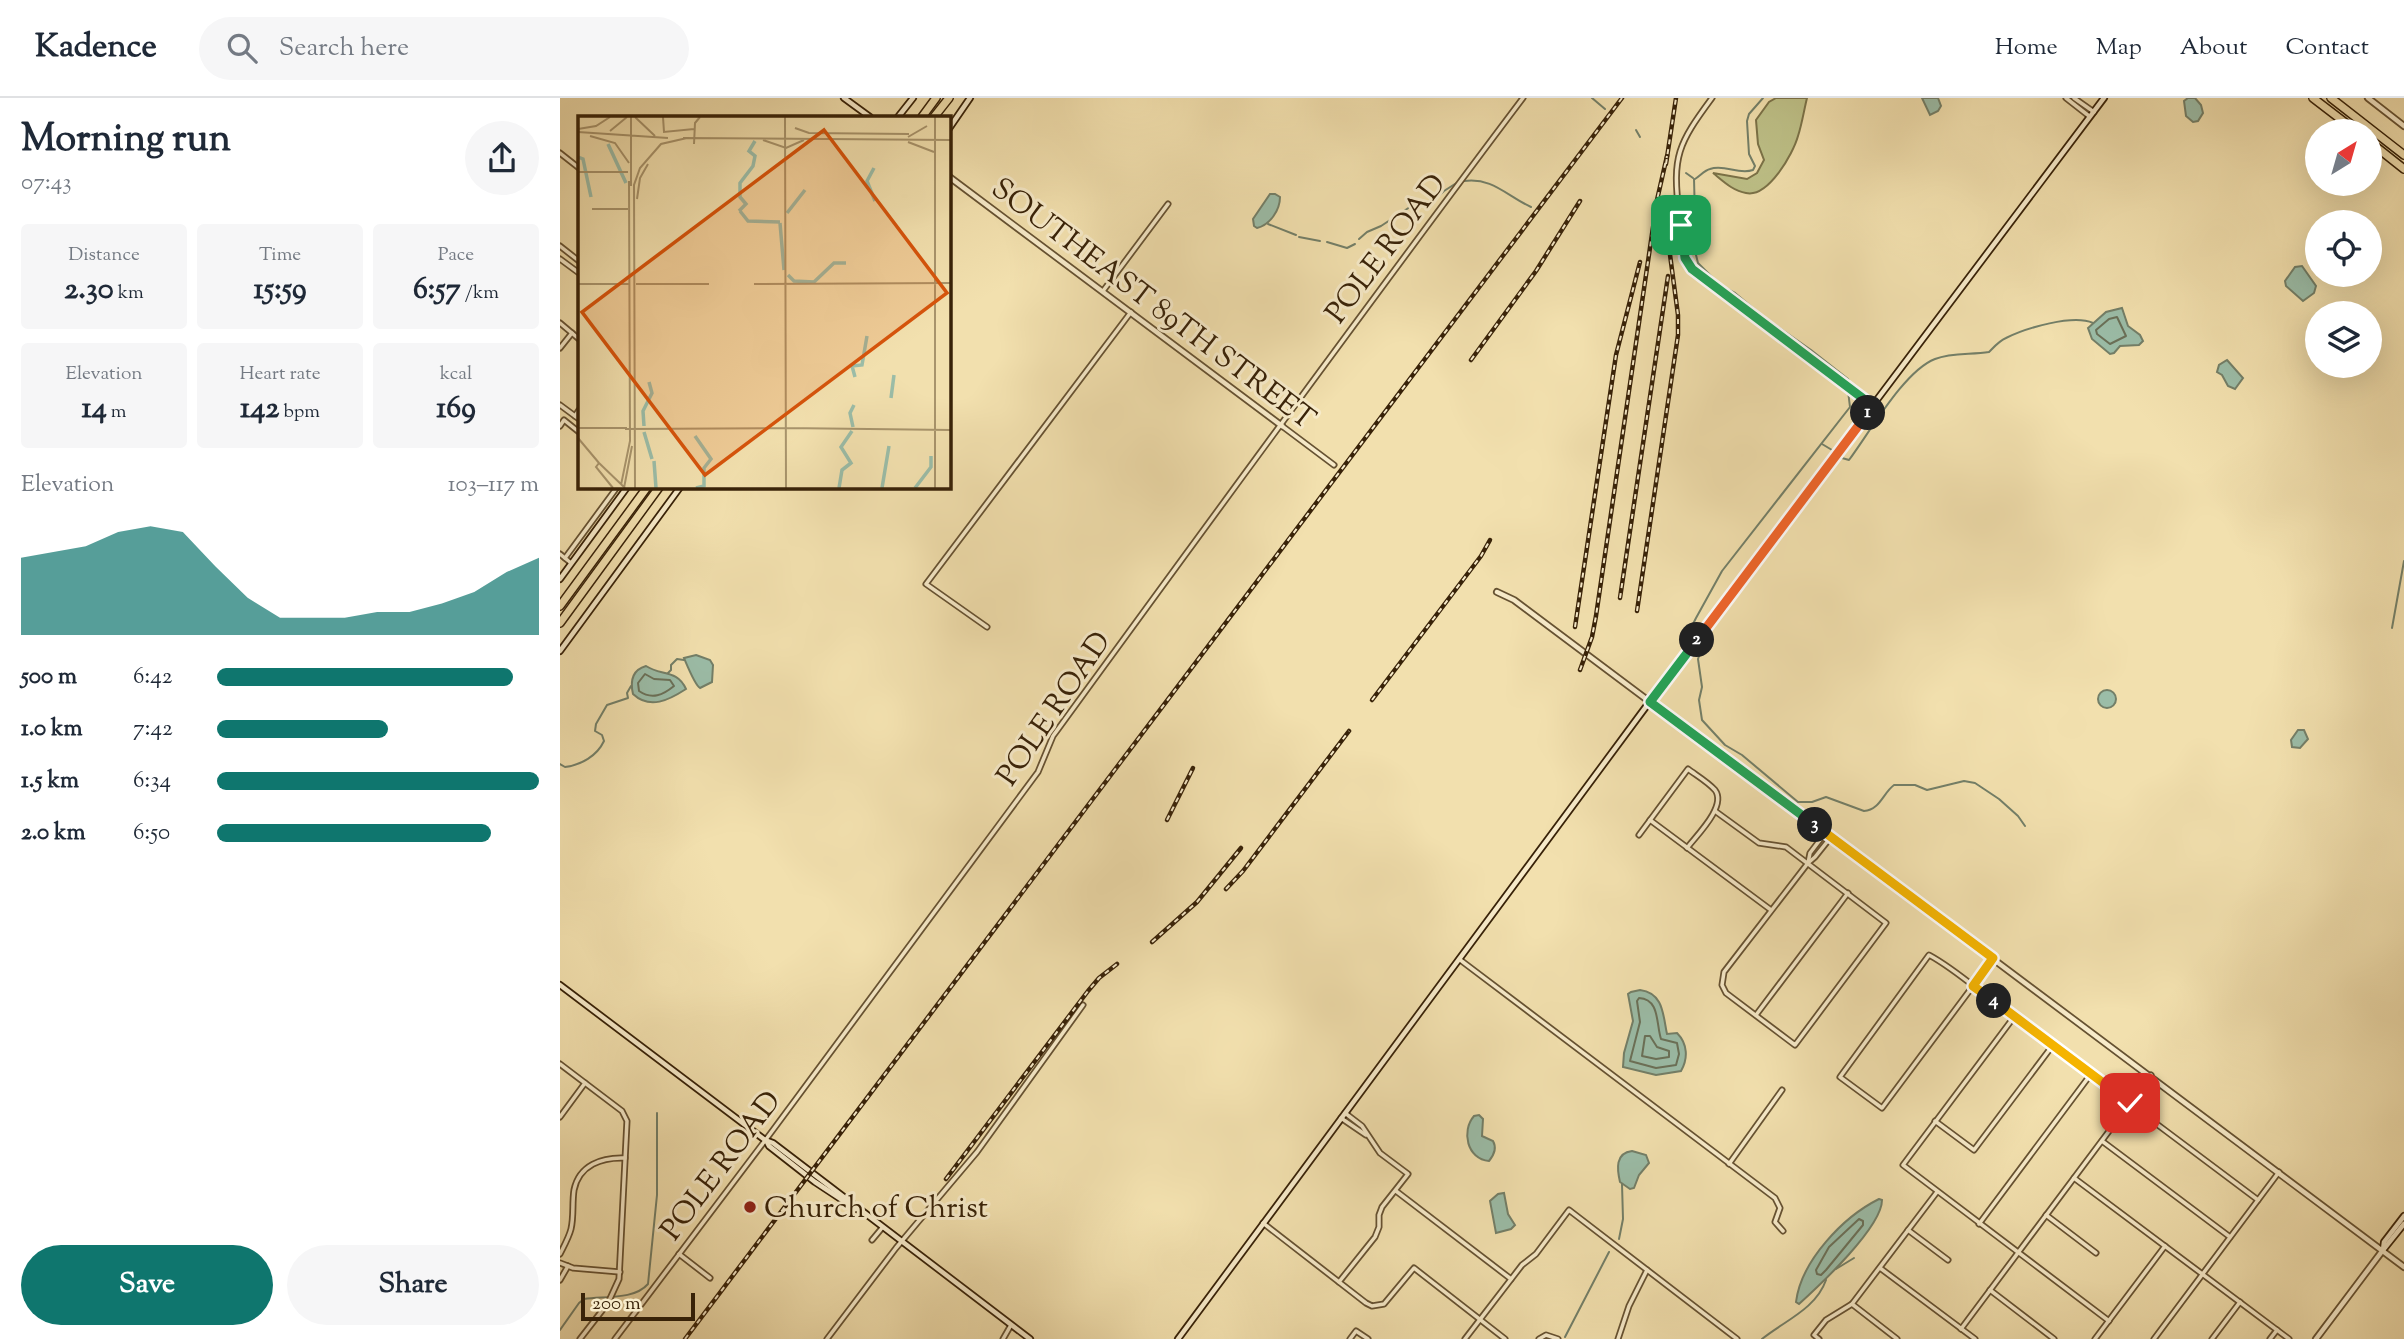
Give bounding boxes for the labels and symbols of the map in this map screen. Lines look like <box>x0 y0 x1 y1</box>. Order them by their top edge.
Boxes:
inset map <box>578 116 950 488</box>
north arrow <box>2305 119 2382 196</box>
street label: POLE ROAD <box>1316 165 1458 334</box>
street label: SOUTHEAST 89TH STREET <box>981 169 1324 441</box>
pin <box>1651 195 1711 255</box>
pin: 1 <box>1850 396 1886 430</box>
pin: 2 <box>1680 622 1714 658</box>
street label: POLE ROAD <box>987 624 1123 795</box>
pin: 3 <box>1798 808 1832 842</box>
pin: 4 <box>1976 984 2012 1018</box>
pin <box>2100 1073 2160 1133</box>
street label: POLE ROAD <box>651 1082 793 1251</box>
place label: Church of Christ <box>764 1188 988 1231</box>
marker: Church of Christ <box>742 1199 758 1215</box>
scale bar <box>581 1290 695 1322</box>

